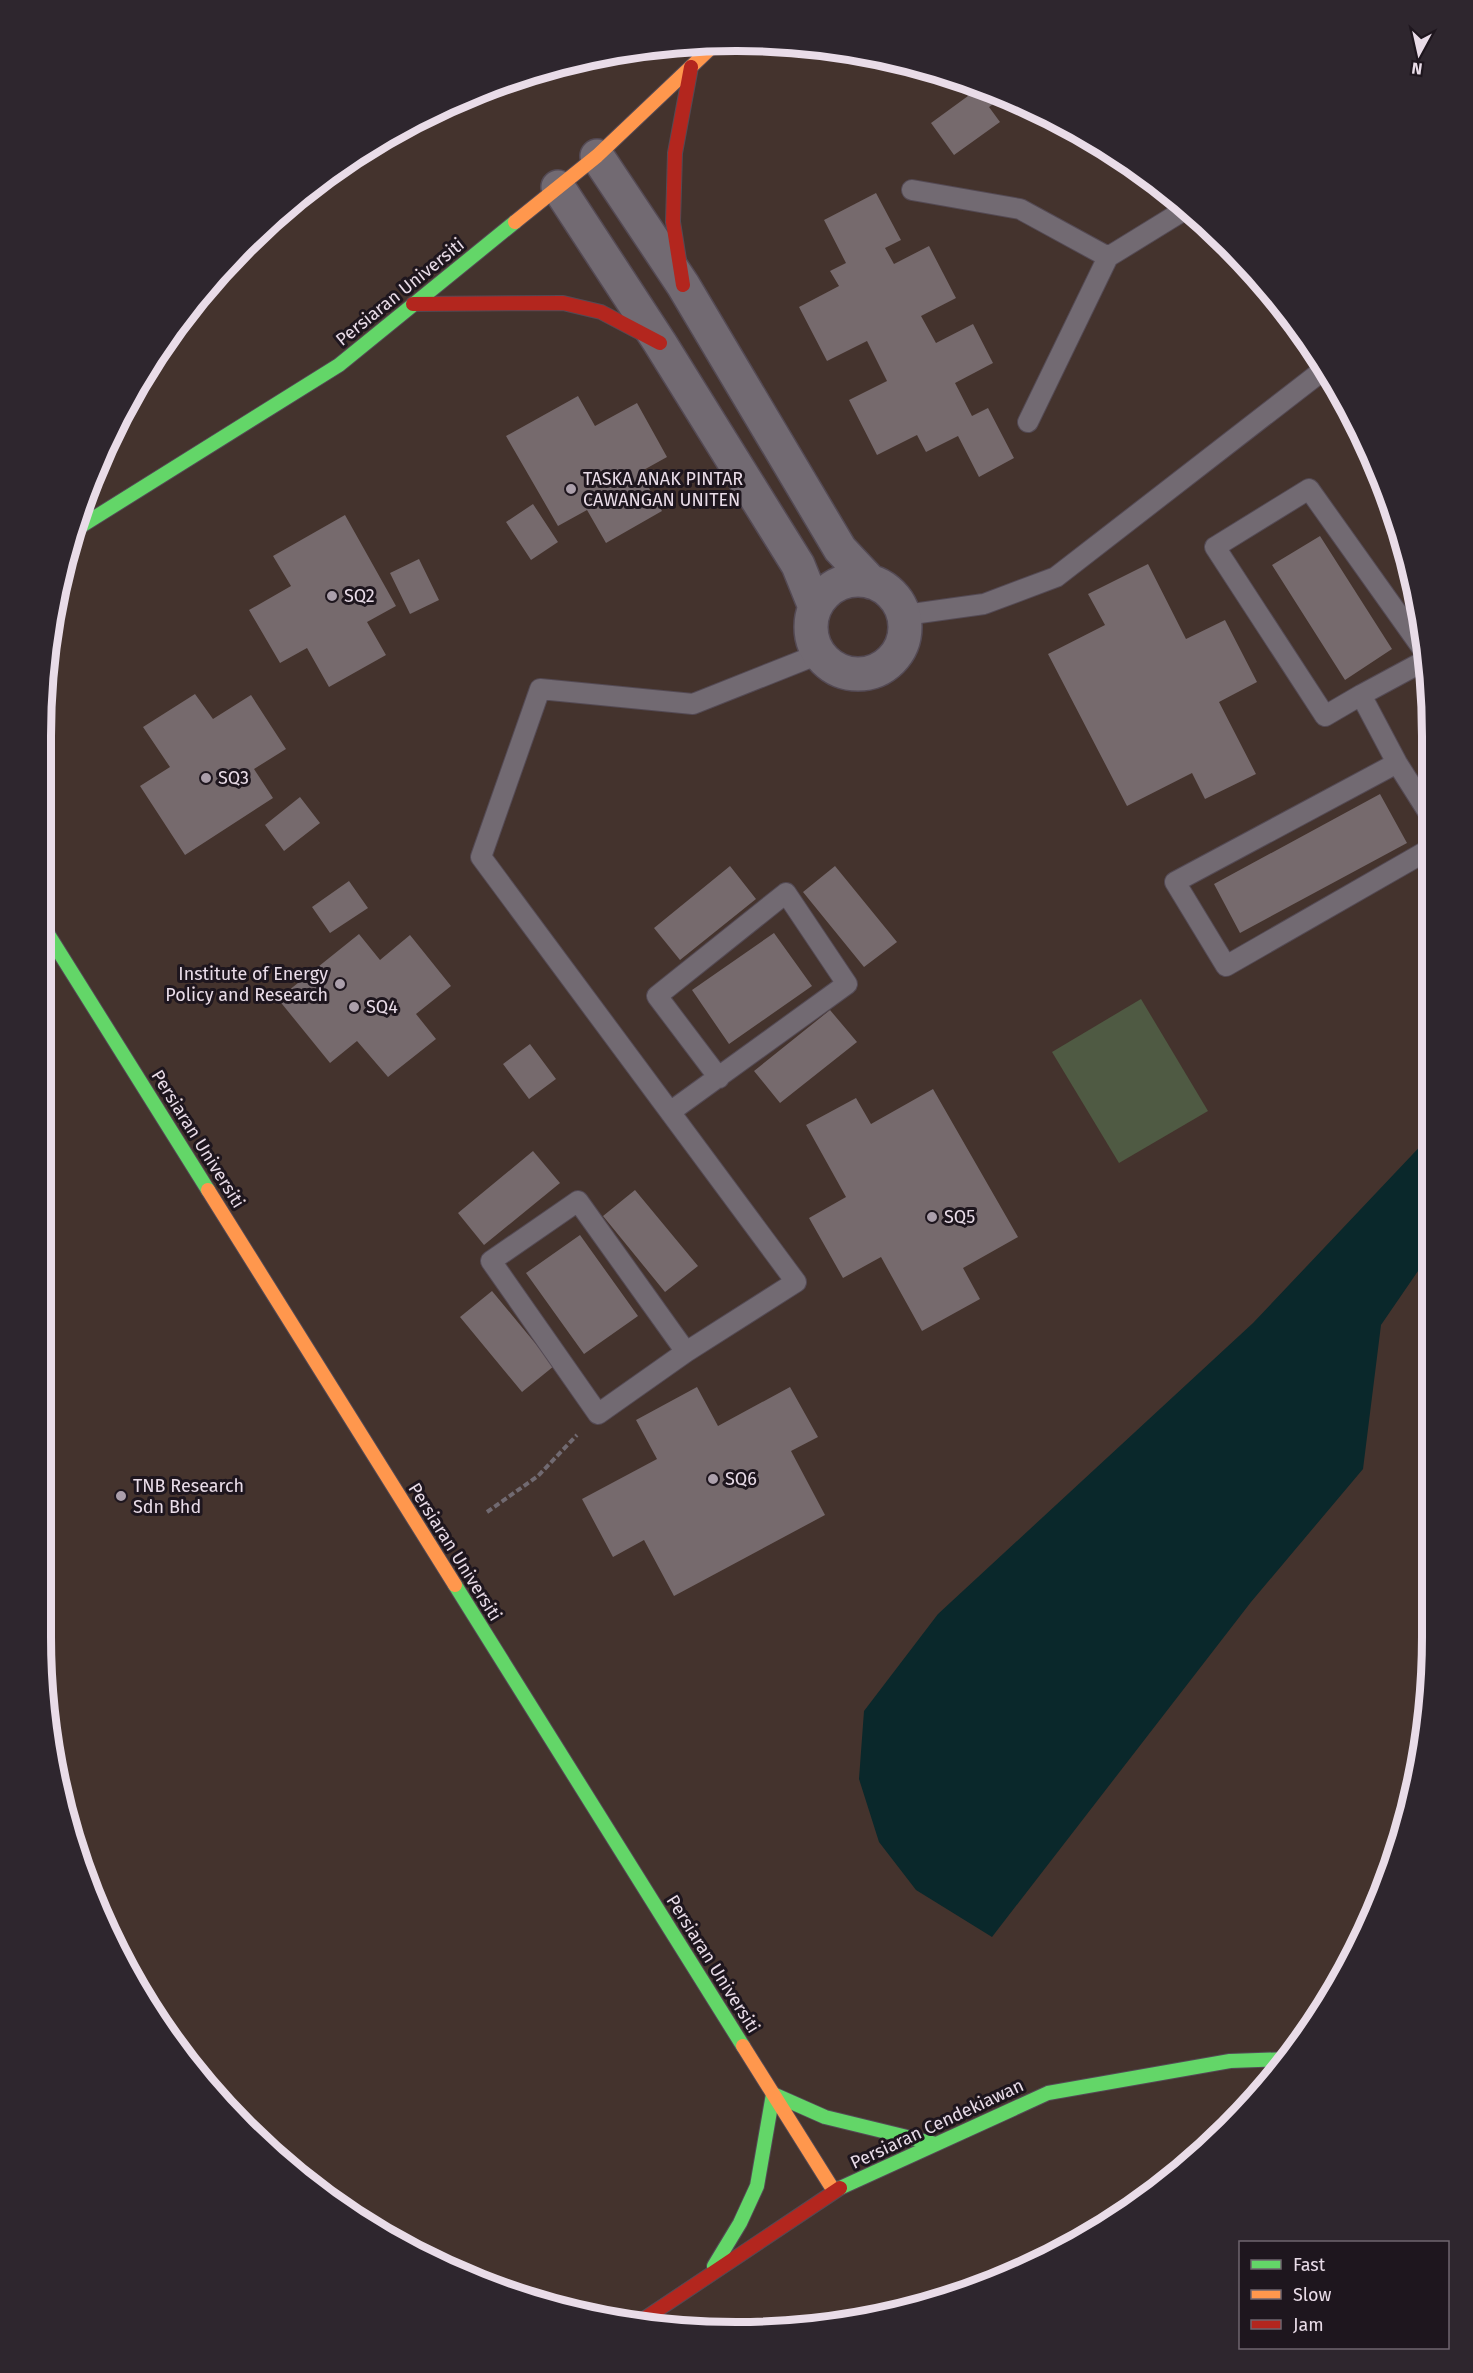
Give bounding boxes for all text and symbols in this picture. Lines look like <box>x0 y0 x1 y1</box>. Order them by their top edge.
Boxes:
north arrow <box>1389 24 1449 84</box>
text: N <box>1410 58 1424 79</box>
street label: Persiaran Universiti <box>331 233 469 351</box>
place label: TASKA ANAK PINTAR CAWANGAN UNITEN <box>583 468 743 511</box>
marker: TASKA ANAK PINTAR CAWANGAN UNITEN <box>564 482 578 496</box>
place label: SQ2 <box>344 585 375 607</box>
marker: SQ2 <box>325 589 339 603</box>
place label: SQ3 <box>218 767 249 789</box>
marker: SQ3 <box>199 771 213 785</box>
place label: Institute of Energy Policy and Research <box>165 963 328 1006</box>
marker: Institute of Energy Policy and Research <box>333 977 347 991</box>
place label: SQ4 <box>366 996 398 1018</box>
marker: SQ4 <box>347 1000 361 1014</box>
street label: Persiaran Universiti <box>147 1066 249 1212</box>
place label: SQ5 <box>944 1206 975 1228</box>
marker: SQ5 <box>925 1210 939 1224</box>
place label: SQ6 <box>725 1468 757 1490</box>
marker: SQ6 <box>706 1472 720 1486</box>
place label: TNB Research Sdn Bhd <box>133 1475 244 1518</box>
street label: Persiaran Universiti <box>404 1479 506 1625</box>
marker: TNB Research Sdn Bhd <box>114 1489 128 1503</box>
street label: Persiaran Universiti <box>662 1891 764 2037</box>
street label: Persiaran Cendekiawan <box>847 2074 1027 2174</box>
legend <box>1239 2241 1449 2349</box>
text: Fast <box>1293 2254 1326 2276</box>
text: Slow <box>1293 2284 1332 2306</box>
text: Jam <box>1293 2314 1324 2336</box>

